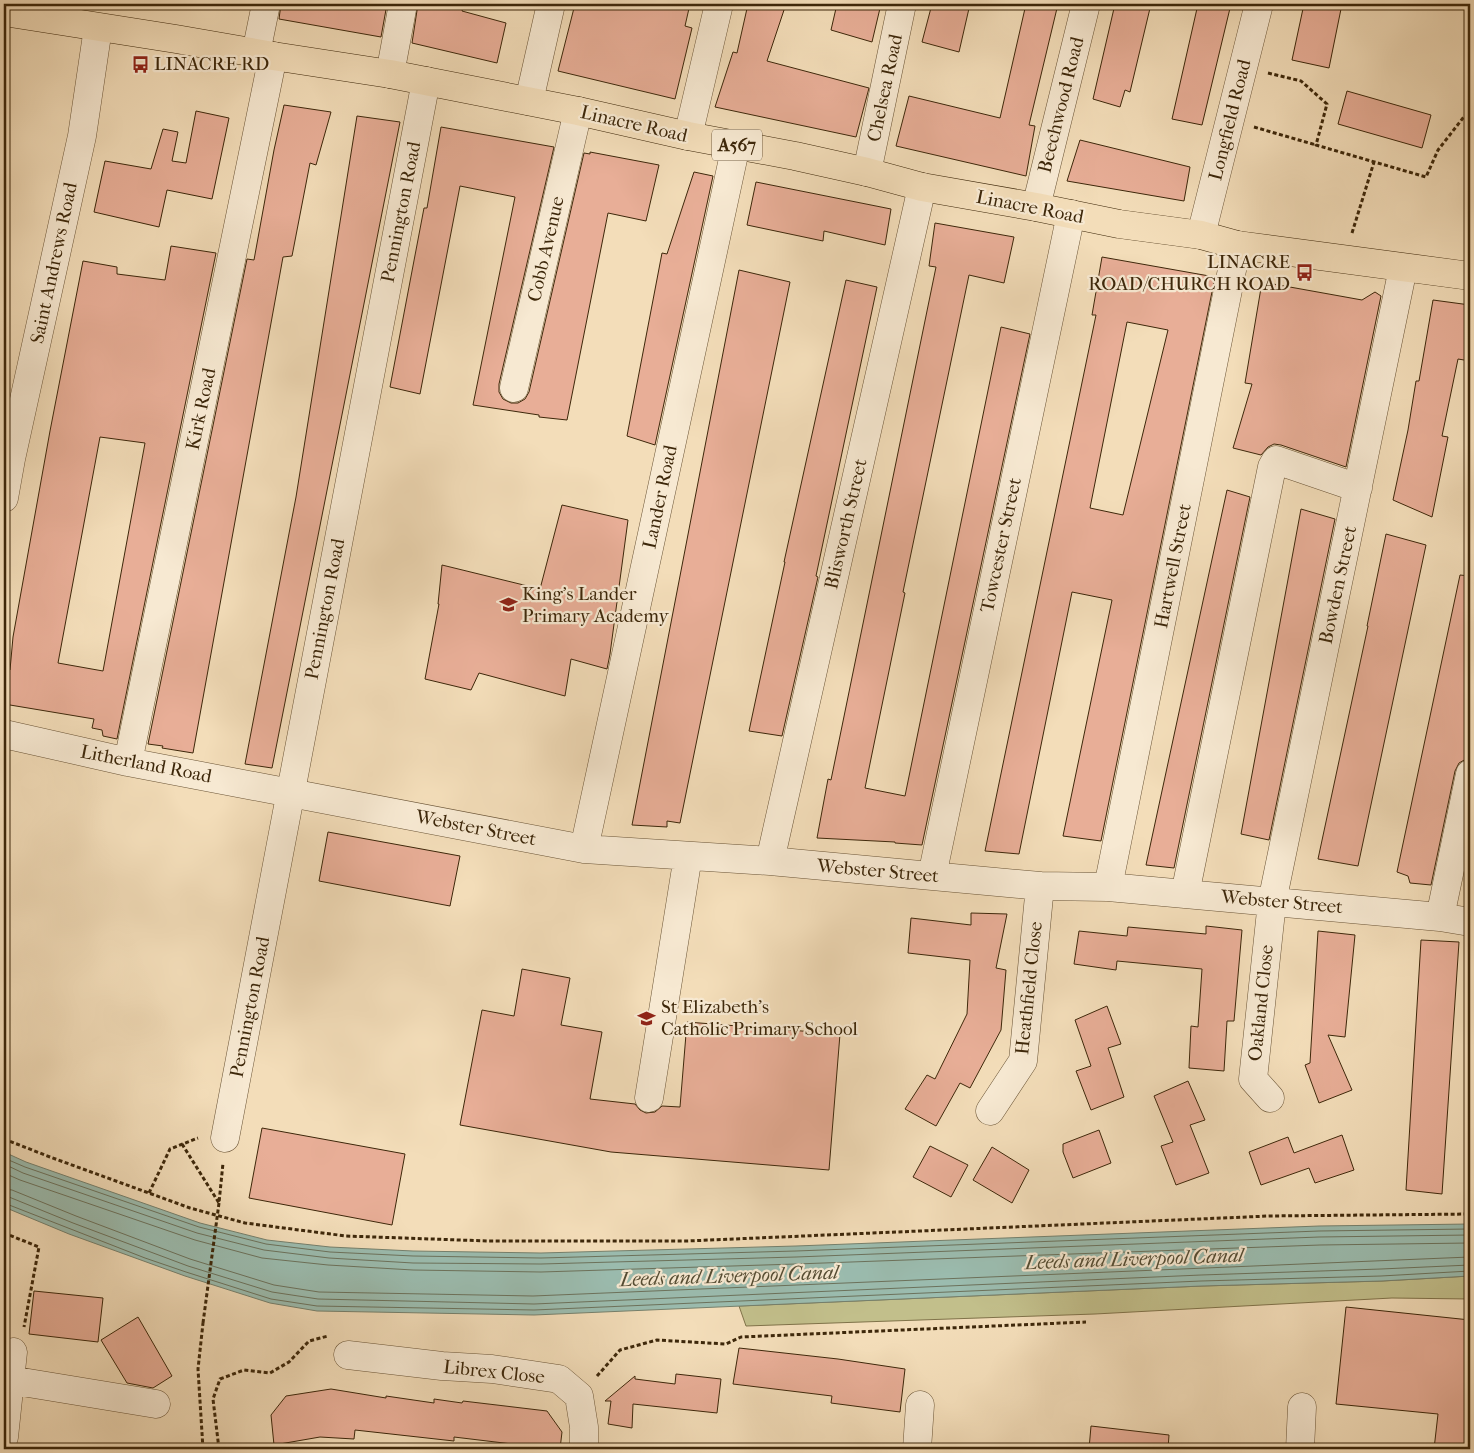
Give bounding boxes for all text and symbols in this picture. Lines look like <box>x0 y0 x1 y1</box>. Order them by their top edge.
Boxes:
street label: Chelsea Road <box>863 32 907 144</box>
street label: Beechwood Road <box>1033 34 1089 175</box>
place label: LINACRE RD <box>154 53 269 75</box>
bus stop icon: LINACRE RD <box>130 54 150 74</box>
street label: Longfield Road <box>1204 57 1256 183</box>
street label: Linacre Road <box>578 101 690 147</box>
road number: A567 <box>712 130 762 160</box>
street label: Pennington Road <box>377 139 426 284</box>
street label: Saint Andrews Road <box>26 180 82 346</box>
street label: Linacre Road <box>974 186 1086 228</box>
street label: Cobb Avenue <box>523 194 569 304</box>
place label: LINACRE ROAD/CHURCH ROAD <box>1088 251 1290 295</box>
bus stop icon: LINACRE ROAD/CHURCH ROAD <box>1294 263 1314 283</box>
street label: Kirk Road <box>182 365 221 452</box>
street label: Lander Road <box>638 443 682 551</box>
street label: Blisworth Street <box>820 456 872 591</box>
street label: Towcester Street <box>976 475 1026 614</box>
street label: Hartwell Street <box>1150 502 1196 630</box>
street label: Bowden Street <box>1315 524 1361 646</box>
street label: Pennington Road <box>301 536 350 681</box>
place label: King's Lander Primary Academy <box>522 583 669 627</box>
school or university icon: King's Lander Primary Academy <box>498 595 518 615</box>
street label: Litherland Road <box>78 740 214 788</box>
street label: Webster Street <box>413 805 538 851</box>
street label: Webster Street <box>815 855 940 887</box>
street label: Webster Street <box>1219 886 1344 918</box>
street label: Heathfield Close <box>1011 920 1047 1056</box>
street label: Pennington Road <box>226 934 275 1079</box>
street label: Oakland Close <box>1244 944 1278 1062</box>
place label: St Elizabeth's Catholic Primary School <box>661 996 858 1040</box>
school or university icon: St Elizabeth's Catholic Primary School <box>637 1008 657 1028</box>
water label: Leeds and Liverpool Canal <box>1022 1244 1246 1274</box>
water label: Leeds and Liverpool Canal <box>617 1261 841 1291</box>
street label: Librex Close <box>442 1356 546 1388</box>

